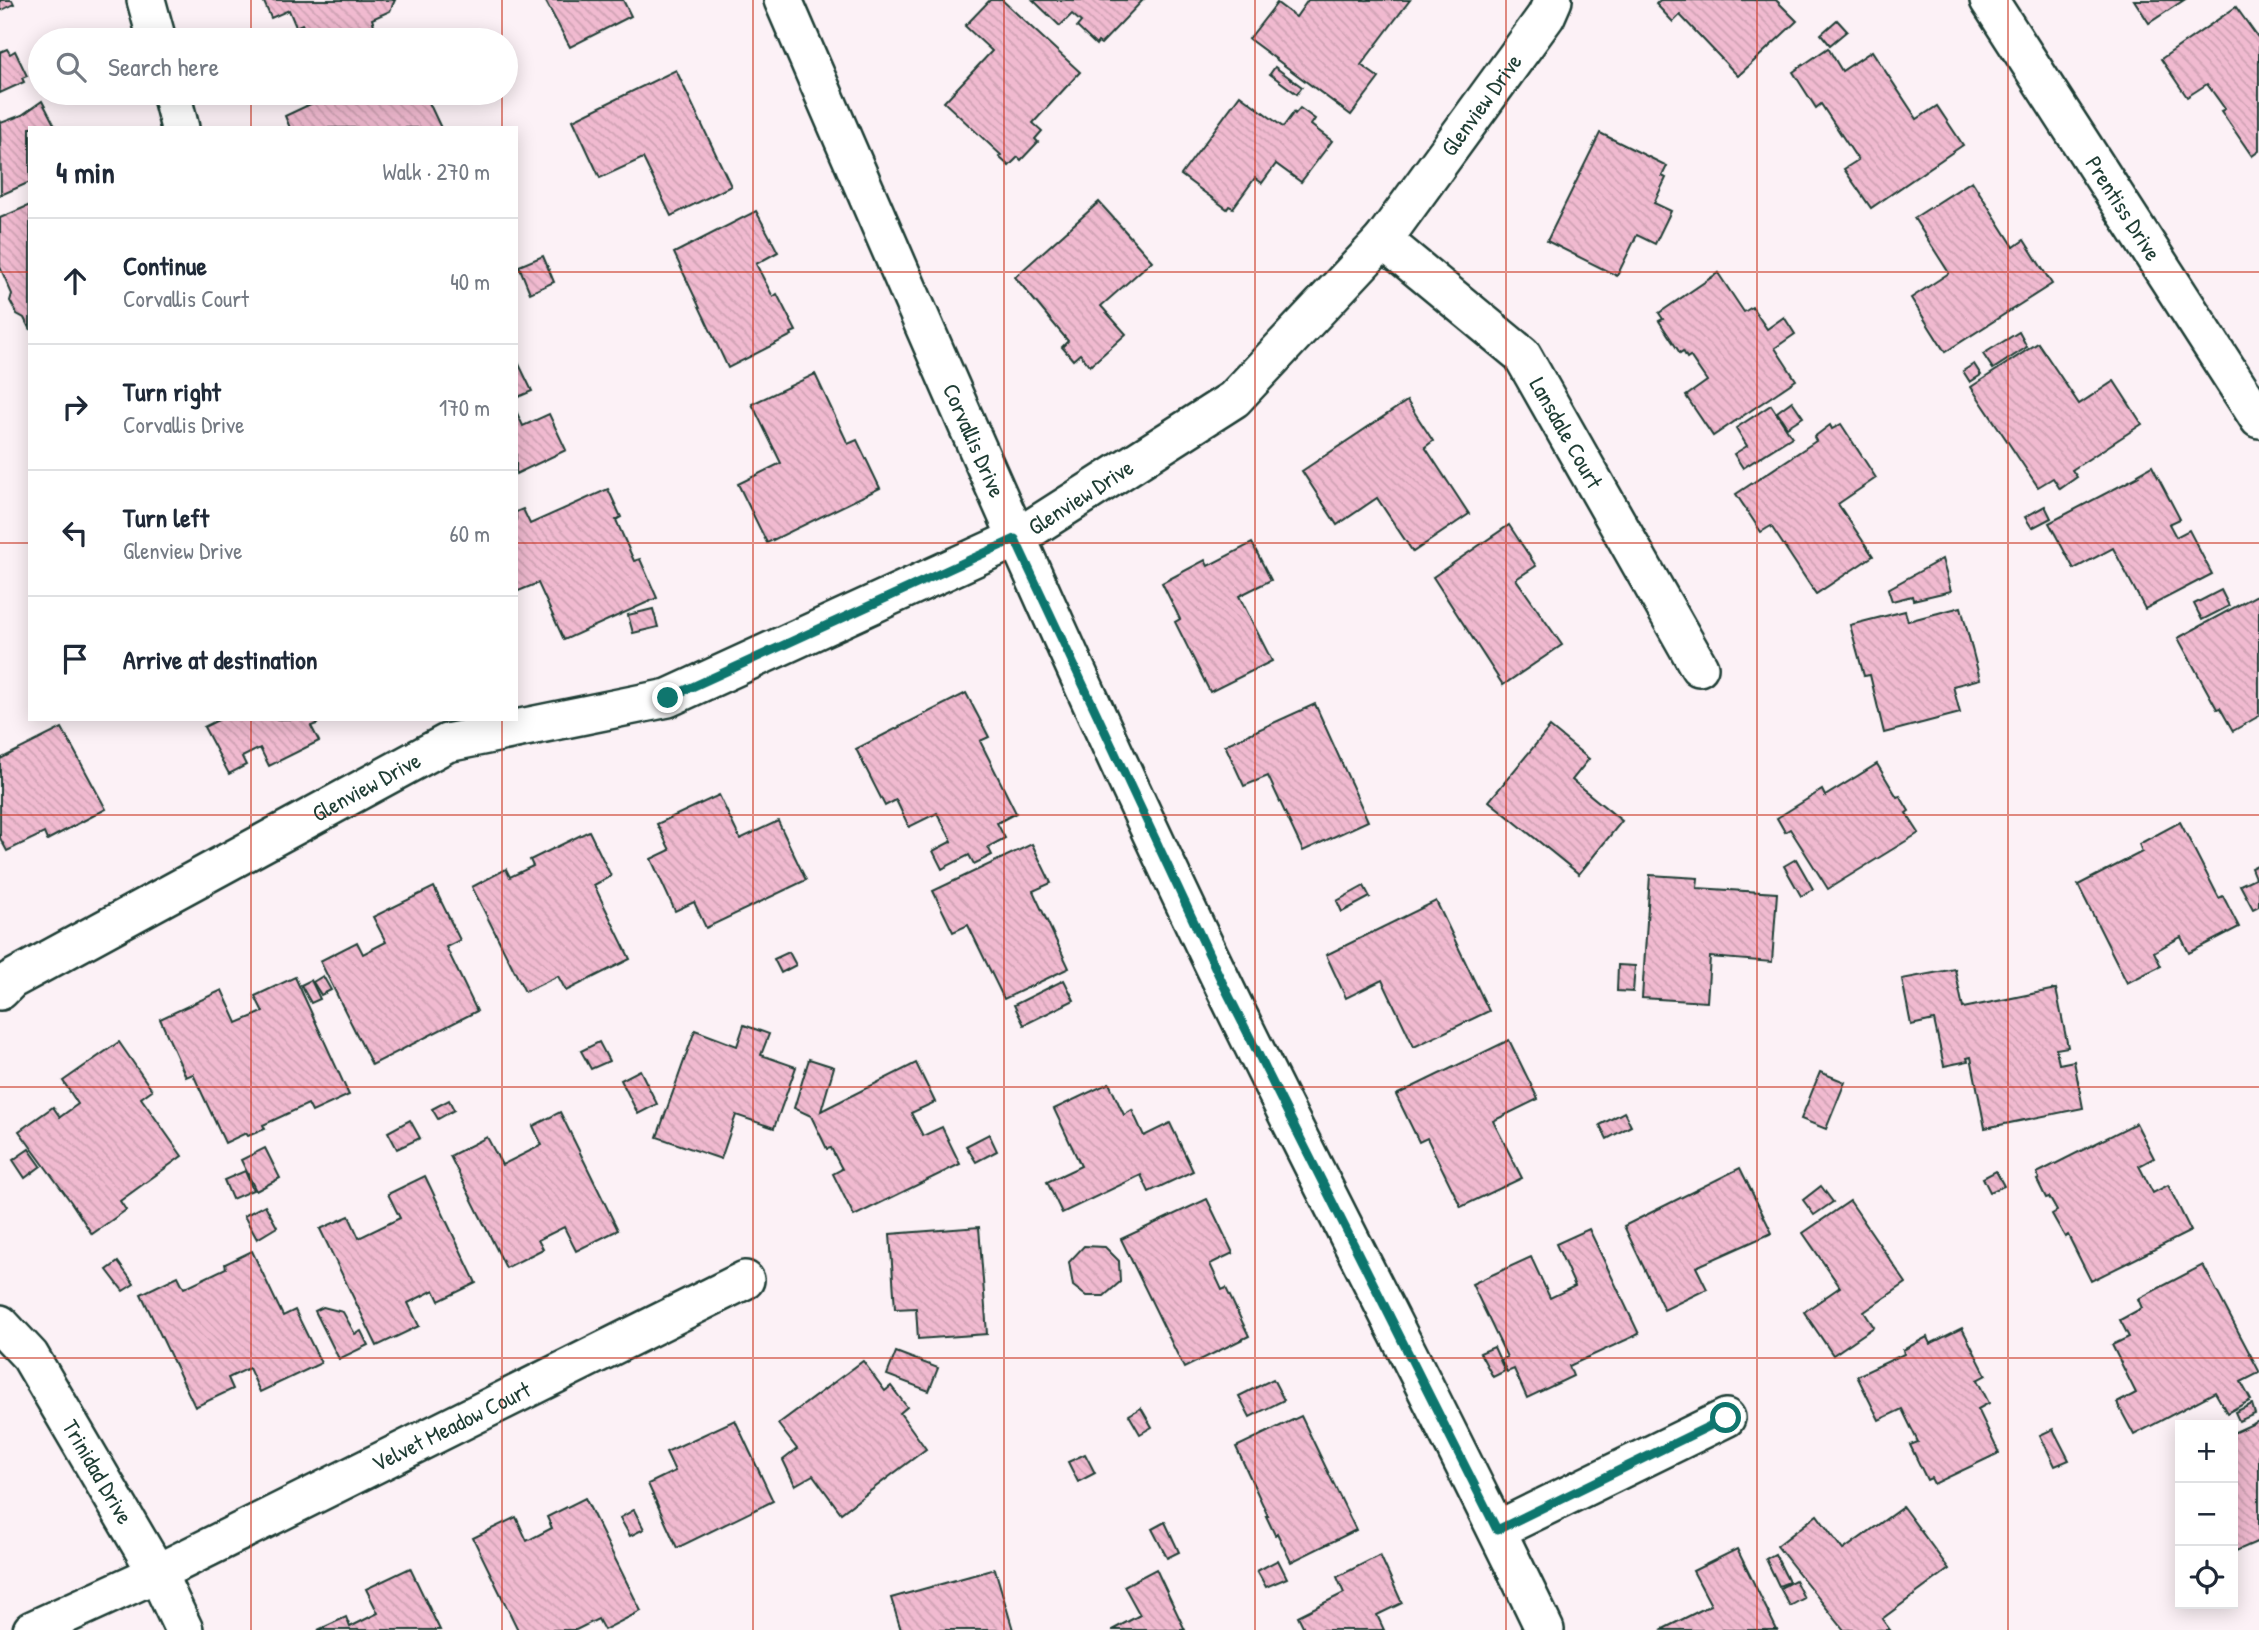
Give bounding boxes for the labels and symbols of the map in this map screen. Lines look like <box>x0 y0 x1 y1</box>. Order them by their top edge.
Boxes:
street label: Glenview Drive <box>1433 47 1529 162</box>
street label: Prentiss Drive <box>2079 150 2169 267</box>
street label: Lansdale Court <box>1523 371 1611 495</box>
street label: Corvallis Drive <box>936 378 1013 502</box>
street label: Glenview Drive <box>1022 451 1139 542</box>
route end <box>652 682 683 713</box>
street label: Glenview Drive <box>306 744 426 829</box>
street label: Velvet Meadow Court <box>366 1373 537 1479</box>
route start <box>1710 1402 1741 1433</box>
street label: Trinidad Drive <box>56 1414 141 1529</box>

